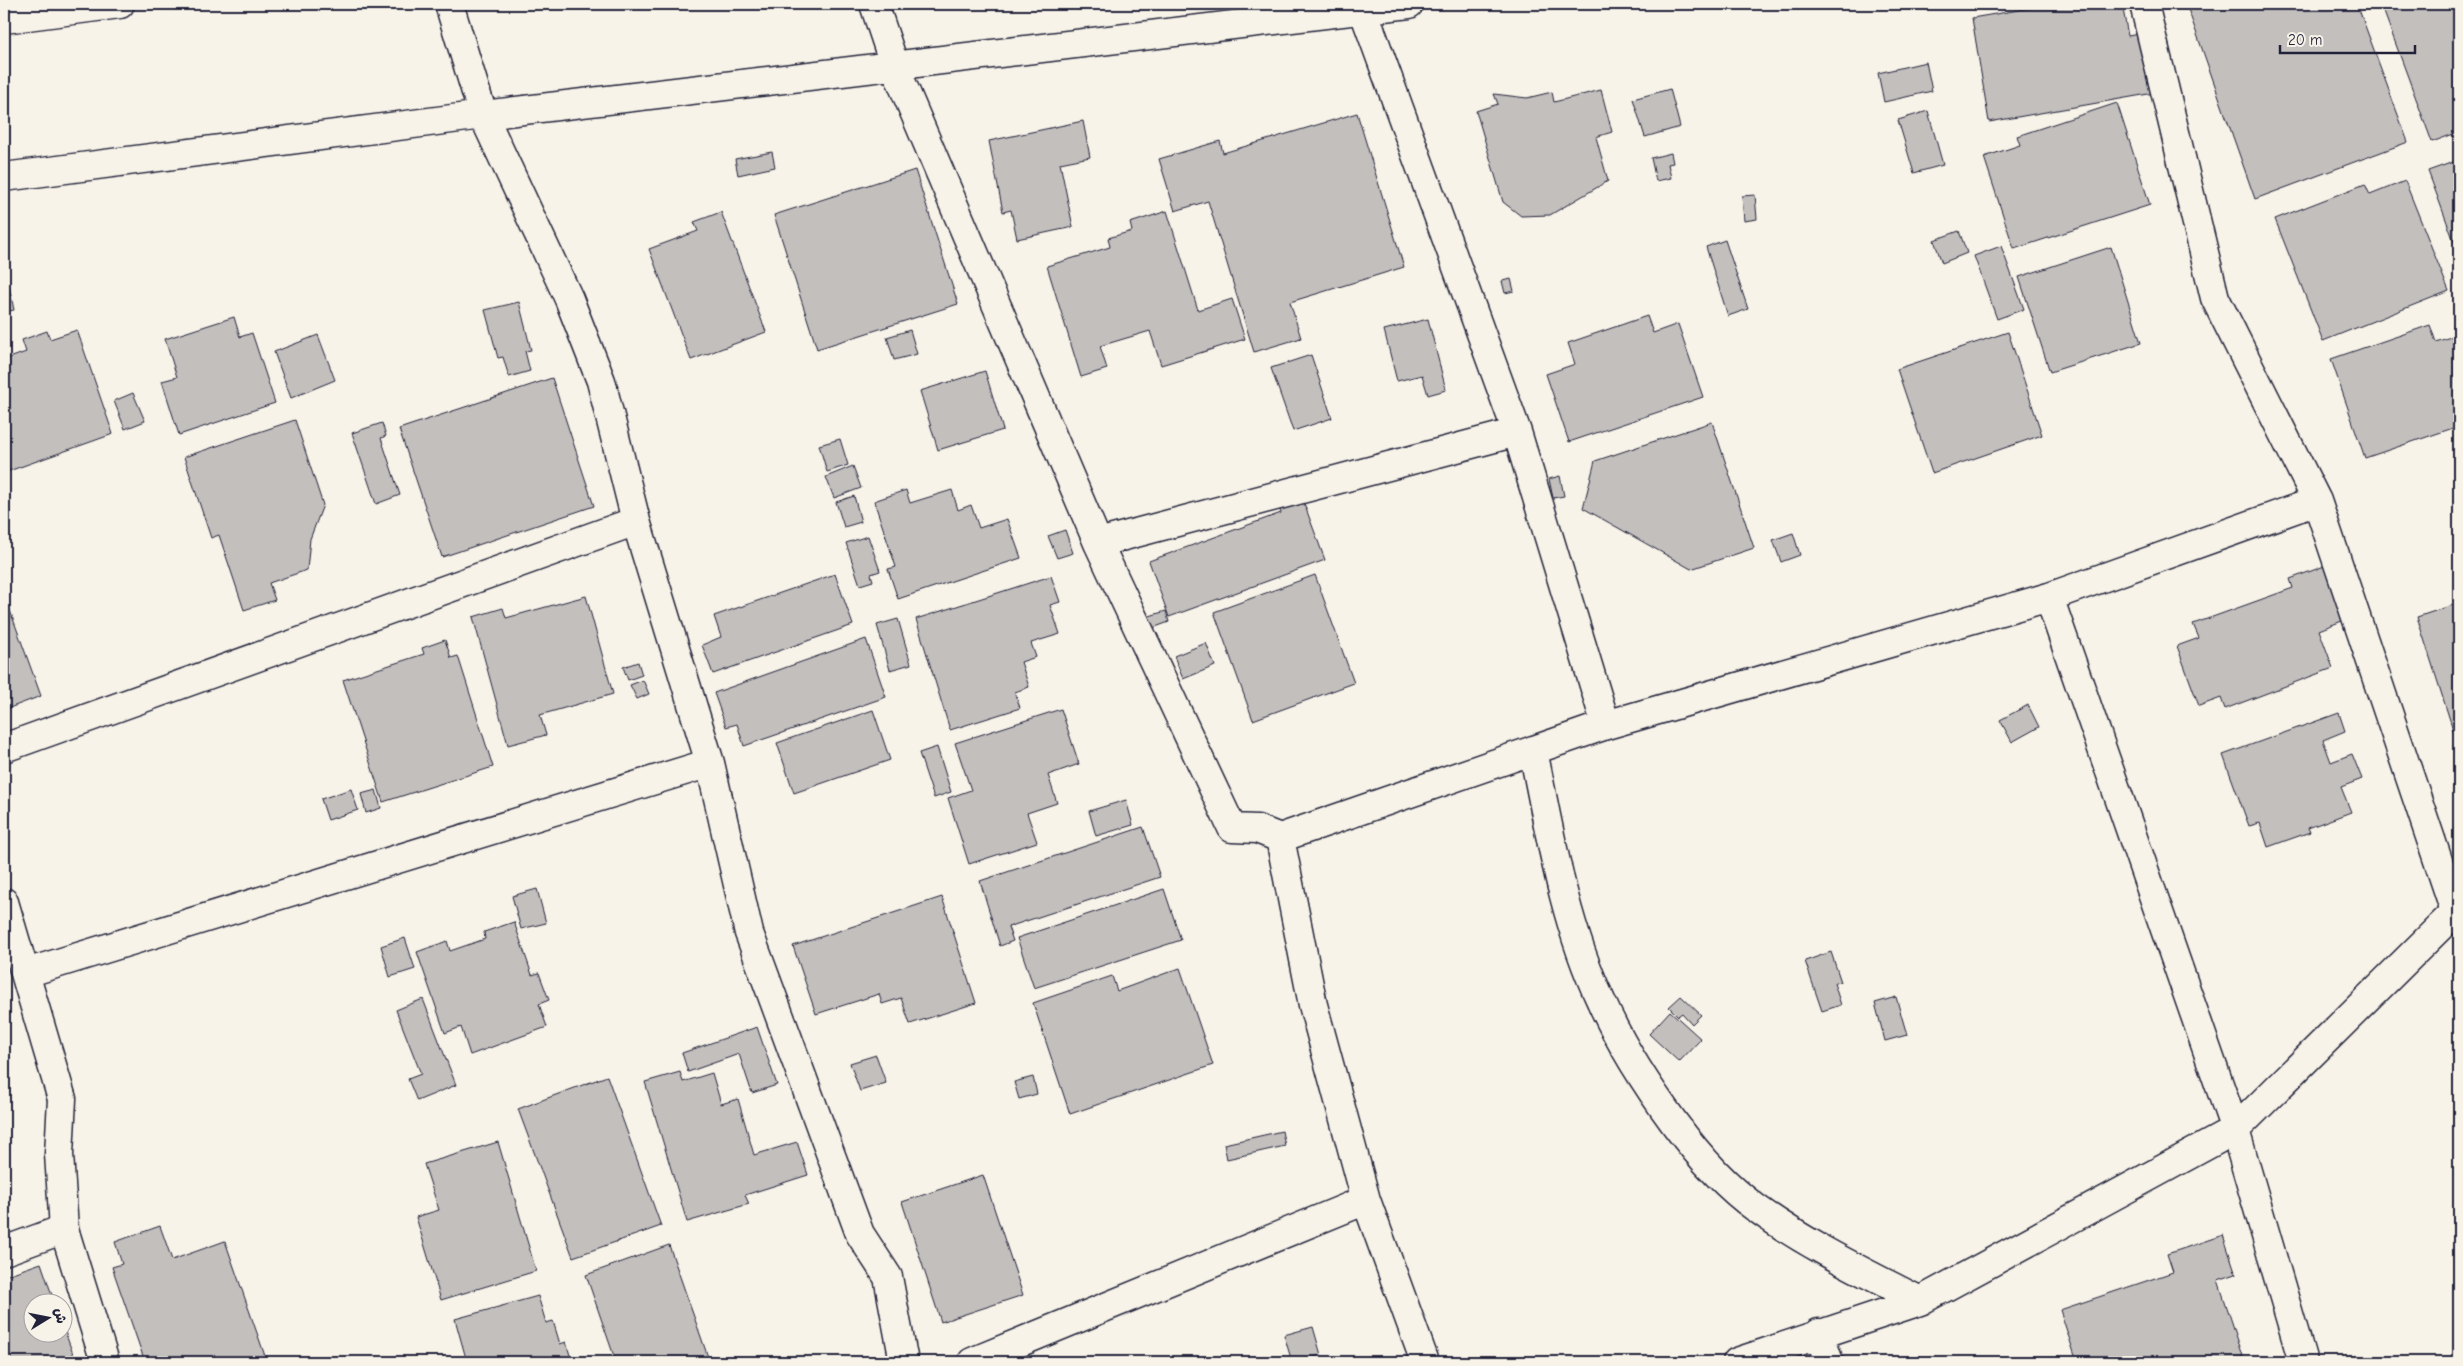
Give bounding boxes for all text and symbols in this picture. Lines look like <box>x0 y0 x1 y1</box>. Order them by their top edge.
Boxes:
scale bar <box>2280 22 2416 54</box>
text: 20 m <box>2288 31 2322 49</box>
north arrow <box>22 1294 72 1344</box>
text: ش <box>51 1307 70 1325</box>

